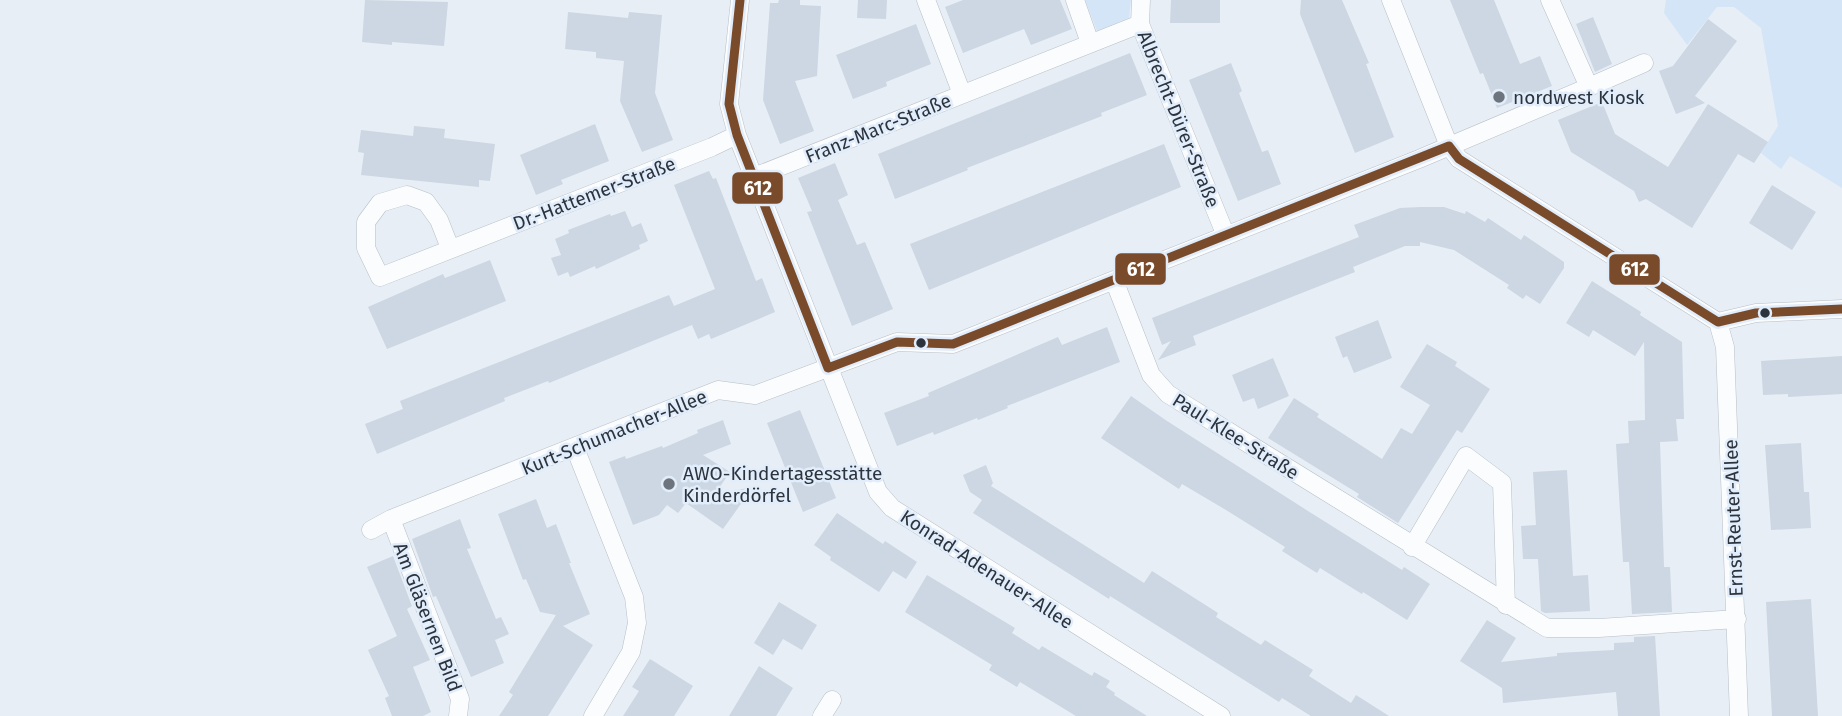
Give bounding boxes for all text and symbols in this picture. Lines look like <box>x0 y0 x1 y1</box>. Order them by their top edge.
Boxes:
street label: Albrecht-Dürer-Straße <box>1133 27 1225 211</box>
place label: nordwest Kiosk <box>1513 86 1645 109</box>
street label: Franz-Marc-Straße <box>802 89 954 168</box>
marker: nordwest Kiosk <box>1491 89 1507 105</box>
street label: Dr.-Hattemer-Straße <box>510 152 679 235</box>
line badge: 612 <box>731 171 784 205</box>
text: 612 <box>744 177 772 200</box>
line badge: 612 <box>1114 252 1167 286</box>
line badge: 612 <box>1608 253 1661 286</box>
text: 612 <box>1127 258 1155 281</box>
text: 612 <box>1621 258 1649 281</box>
unlabelled marker <box>1758 306 1772 320</box>
unlabelled marker <box>914 336 928 350</box>
street label: Kurt-Schumacher-Allee <box>518 385 710 480</box>
street label: Paul-Klee-Straße <box>1168 388 1303 484</box>
street label: Ernst-Reuter-Allee <box>1719 439 1748 597</box>
place label: AWO-Kindertagesstätte Kinderdörfel <box>683 462 882 507</box>
marker: AWO-Kindertagesstätte Kinderdörfel <box>661 476 677 492</box>
street label: Konrad-Adenauer-Allee <box>896 505 1077 634</box>
street label: Am Gläsernen Bild <box>389 539 467 695</box>

